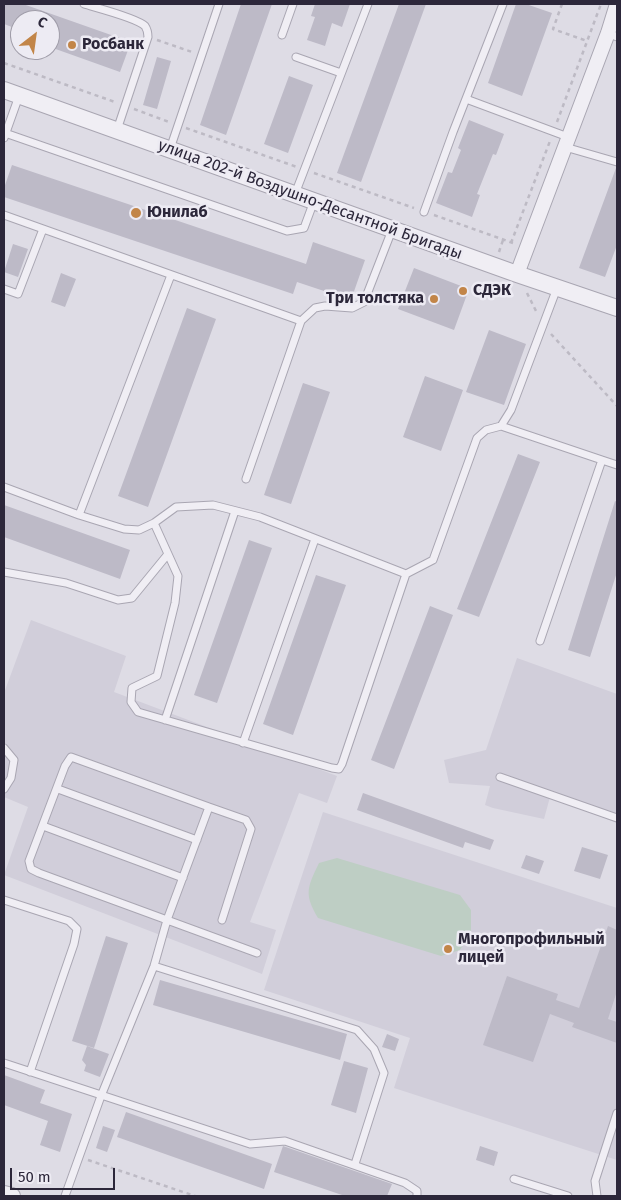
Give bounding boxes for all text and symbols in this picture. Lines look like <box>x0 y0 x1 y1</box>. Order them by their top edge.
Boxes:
north arrow <box>10 10 60 60</box>
text: С <box>35 13 50 32</box>
place label: Росбанк <box>82 35 144 55</box>
marker: Росбанк <box>66 39 78 51</box>
street label: улица 202-й Воздушно-Десантной Бригады <box>155 136 465 264</box>
place label: Юнилаб <box>147 203 208 223</box>
marker: Юнилаб <box>129 206 143 220</box>
place label: СДЭК <box>473 281 511 301</box>
marker: СДЭК <box>457 285 469 297</box>
place label: Три толстяка <box>326 289 424 309</box>
marker: Три толстяка <box>428 293 440 305</box>
place label: Многопрофильный лицей <box>458 930 605 968</box>
marker: Многопрофильный лицей <box>442 943 454 955</box>
scale bar <box>12 1158 118 1190</box>
text: 50 m <box>18 1168 51 1186</box>

